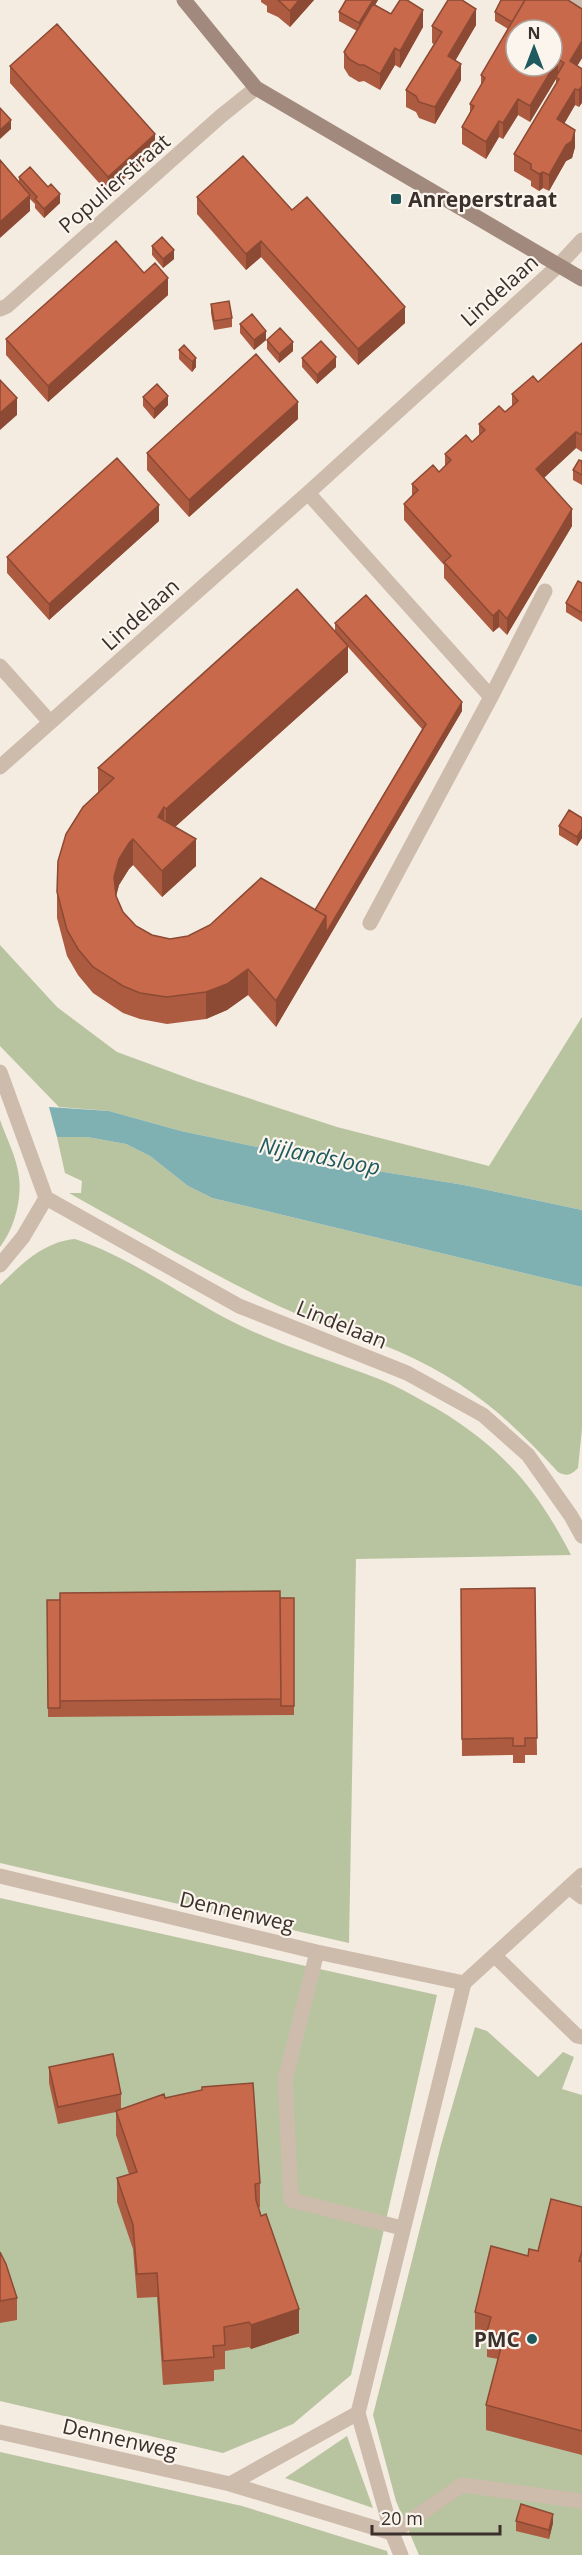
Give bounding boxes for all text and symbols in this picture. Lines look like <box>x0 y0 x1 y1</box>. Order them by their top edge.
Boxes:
north arrow <box>504 18 564 78</box>
text: N <box>527 22 541 44</box>
street label: Populierstraat <box>52 127 176 239</box>
place label: Anreperstraat <box>408 185 557 213</box>
marker: Anreperstraat <box>389 192 403 206</box>
street label: Lindelaan <box>454 248 544 332</box>
street label: Lindelaan <box>95 572 185 656</box>
water label: Nijlandsloop <box>257 1129 383 1181</box>
street label: Lindelaan <box>293 1293 391 1355</box>
street label: Dennenweg <box>177 1884 297 1938</box>
place label: PMC <box>474 2325 520 2353</box>
marker: PMC <box>525 2332 539 2346</box>
street label: Dennenweg <box>60 2411 180 2465</box>
scale bar <box>372 2498 500 2536</box>
text: 20 m <box>381 2506 423 2530</box>

